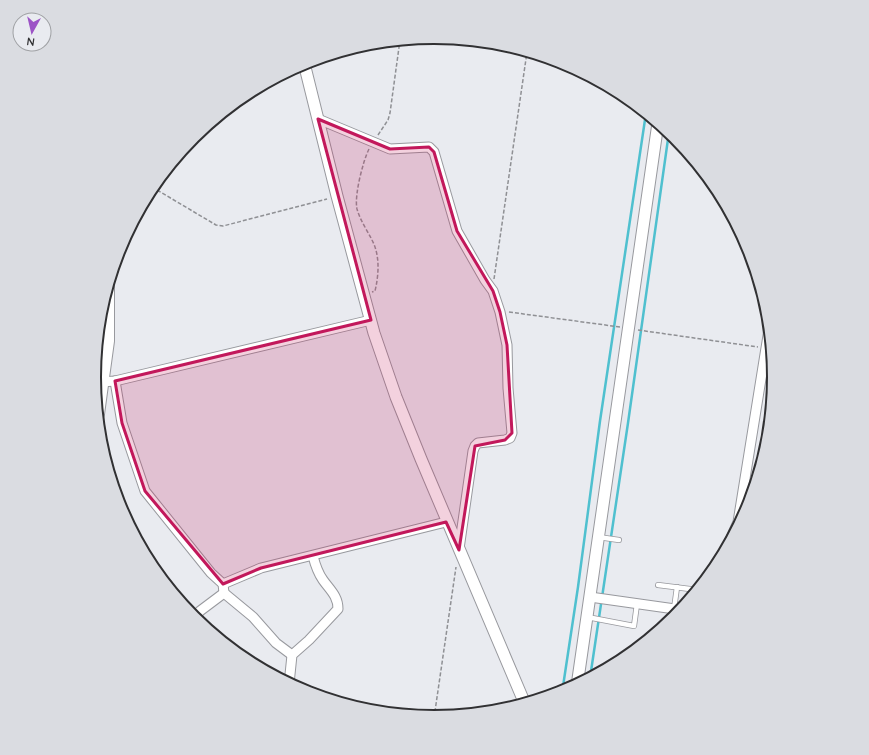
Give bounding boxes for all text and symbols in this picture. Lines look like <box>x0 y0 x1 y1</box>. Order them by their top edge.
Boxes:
north arrow <box>12 12 52 52</box>
text: N <box>26 34 36 49</box>

